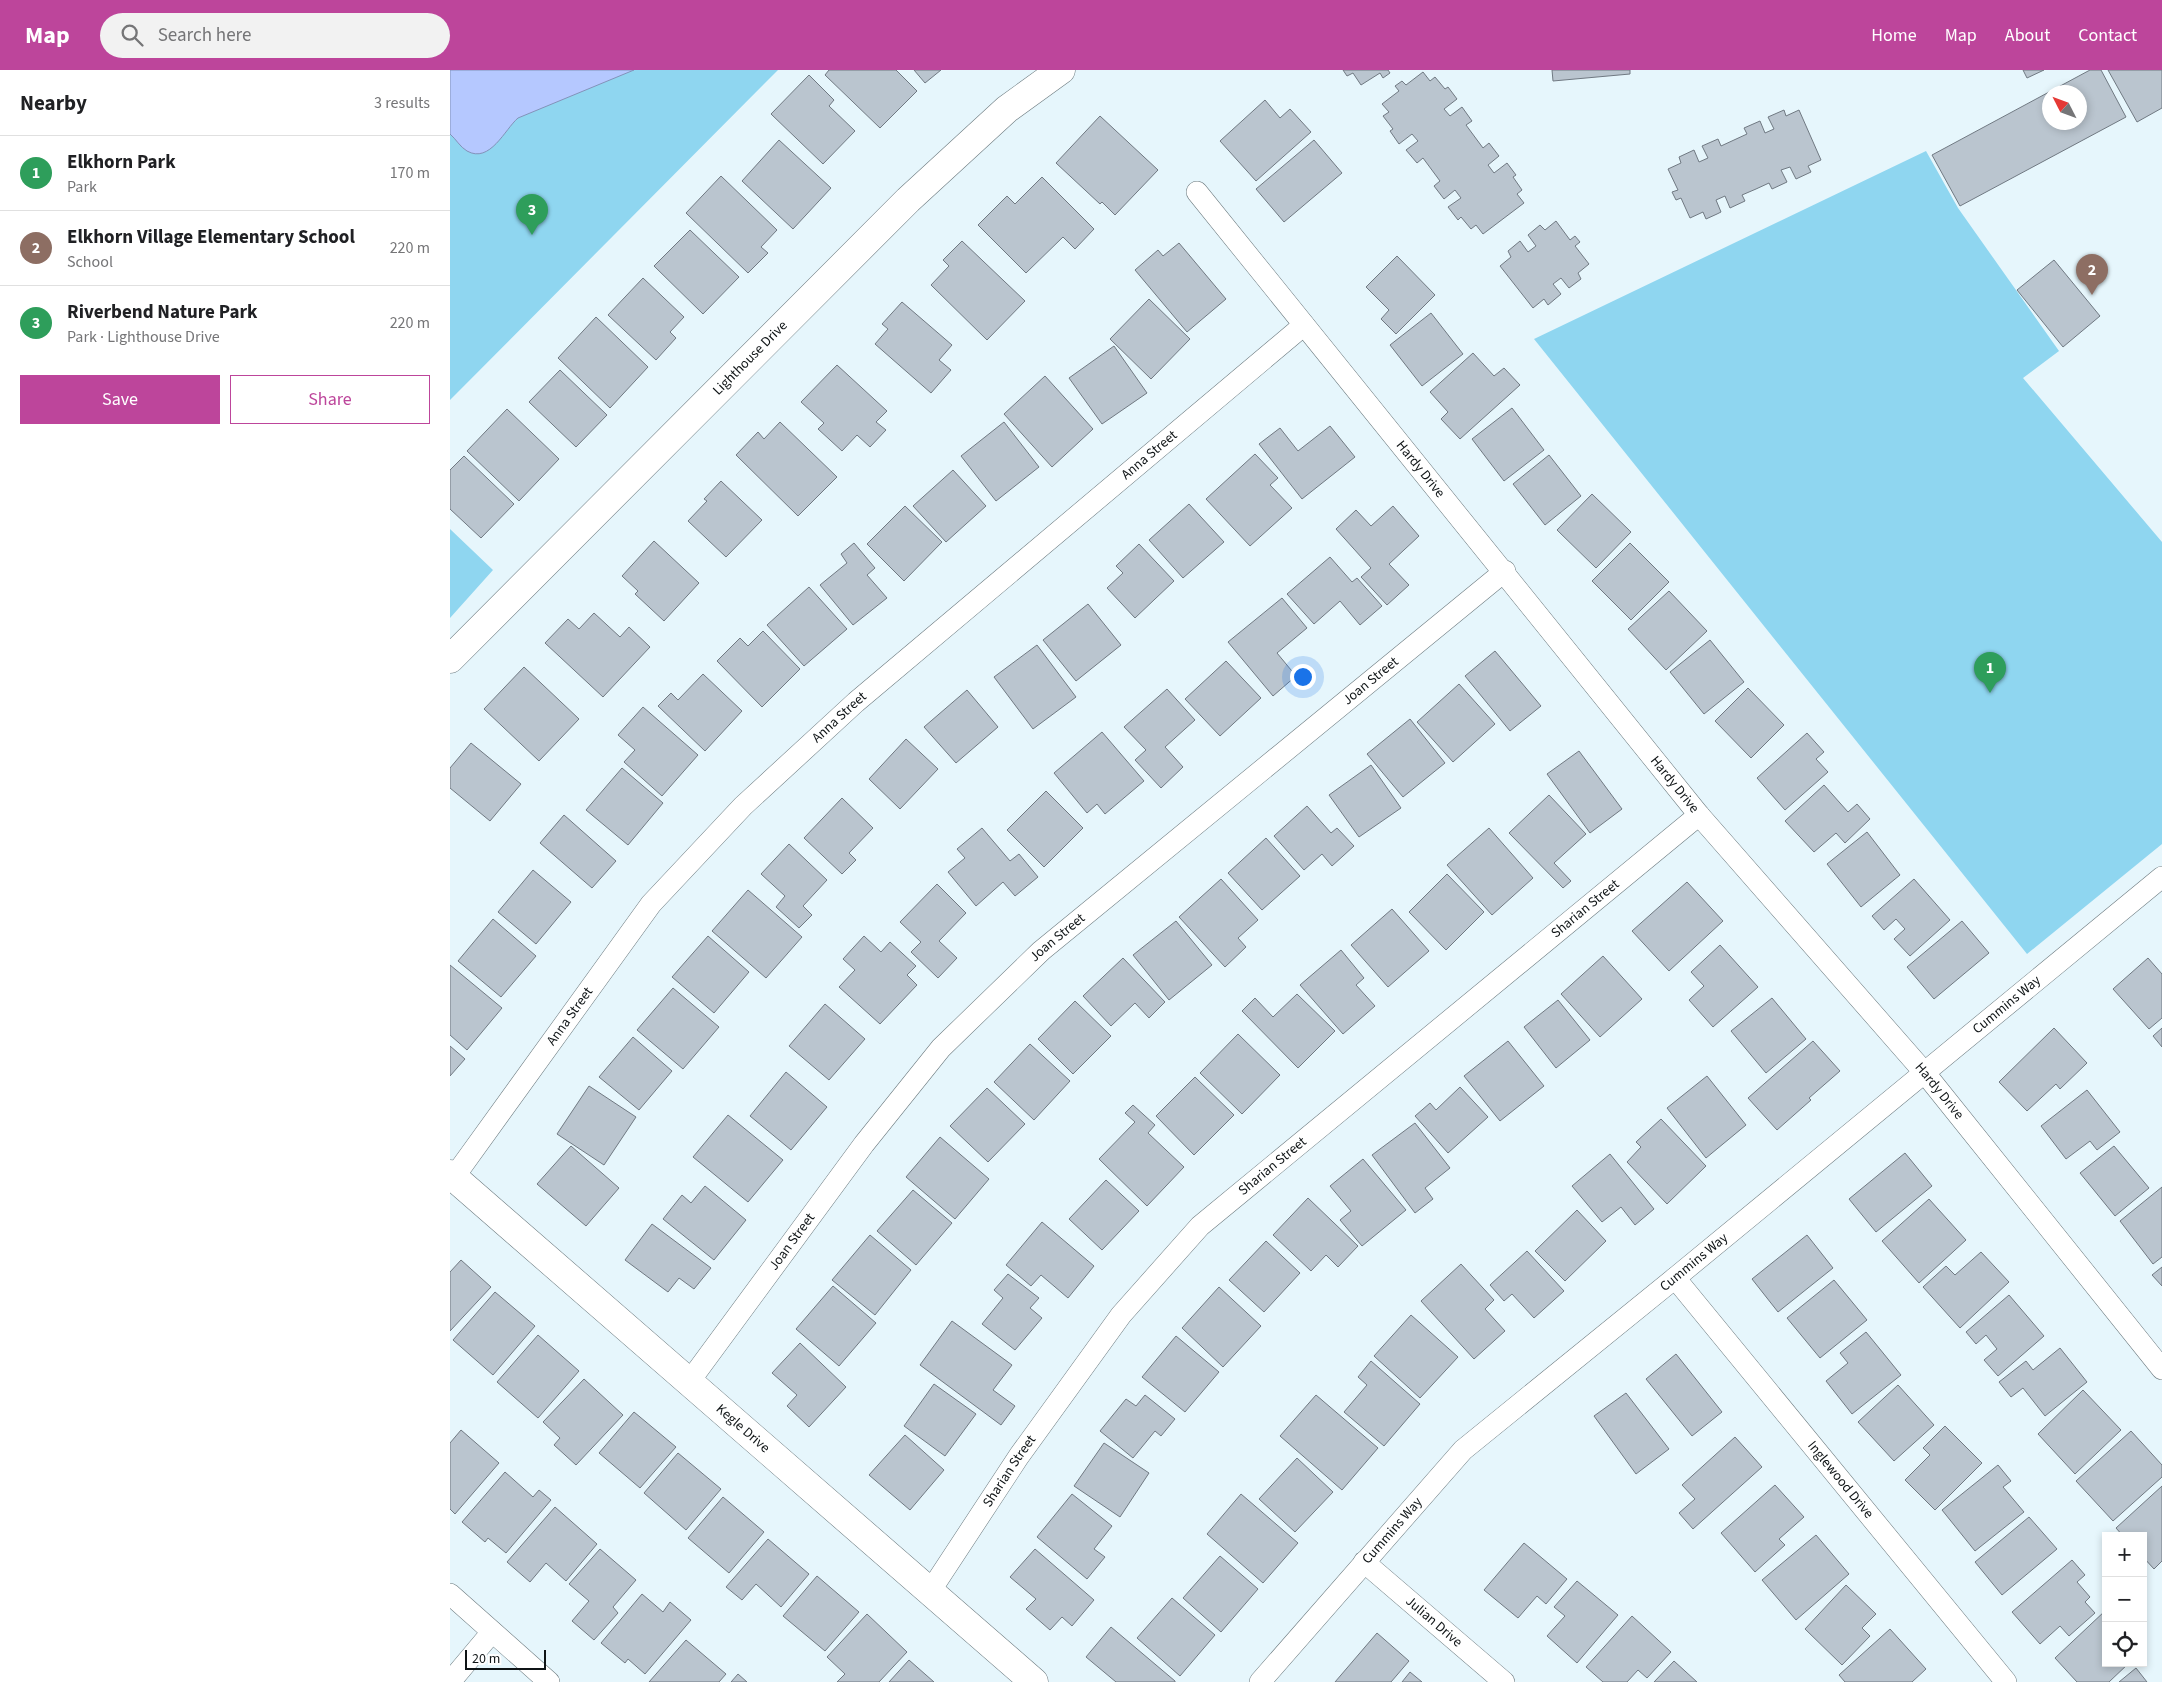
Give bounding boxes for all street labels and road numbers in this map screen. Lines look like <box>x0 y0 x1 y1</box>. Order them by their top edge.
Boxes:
street label: Lighthouse Drive <box>708 316 792 400</box>
street label: Anna Street <box>1117 425 1182 485</box>
street label: Hardy Drive <box>1391 436 1450 502</box>
street label: Joan Street <box>1339 652 1403 710</box>
street label: Anna Street <box>808 687 871 748</box>
street label: Hardy Drive <box>1645 752 1704 818</box>
street label: Sharian Street <box>1547 874 1624 943</box>
street label: Joan Street <box>1025 909 1090 967</box>
street label: Cummins Way <box>1968 970 2045 1039</box>
street label: Anna Street <box>542 983 598 1050</box>
street label: Hardy Drive <box>1910 1058 1968 1124</box>
street label: Sharian Street <box>1234 1132 1311 1200</box>
street label: Joan Street <box>764 1209 820 1275</box>
street label: Cummins Way <box>1656 1228 1733 1296</box>
street label: Kegle Drive <box>711 1400 774 1458</box>
street label: Sharian Street <box>978 1431 1041 1511</box>
street label: Inglewood Drive <box>1803 1437 1878 1523</box>
street label: Cummins Way <box>1358 1493 1427 1569</box>
street label: Julian Drive <box>1401 1592 1467 1652</box>

